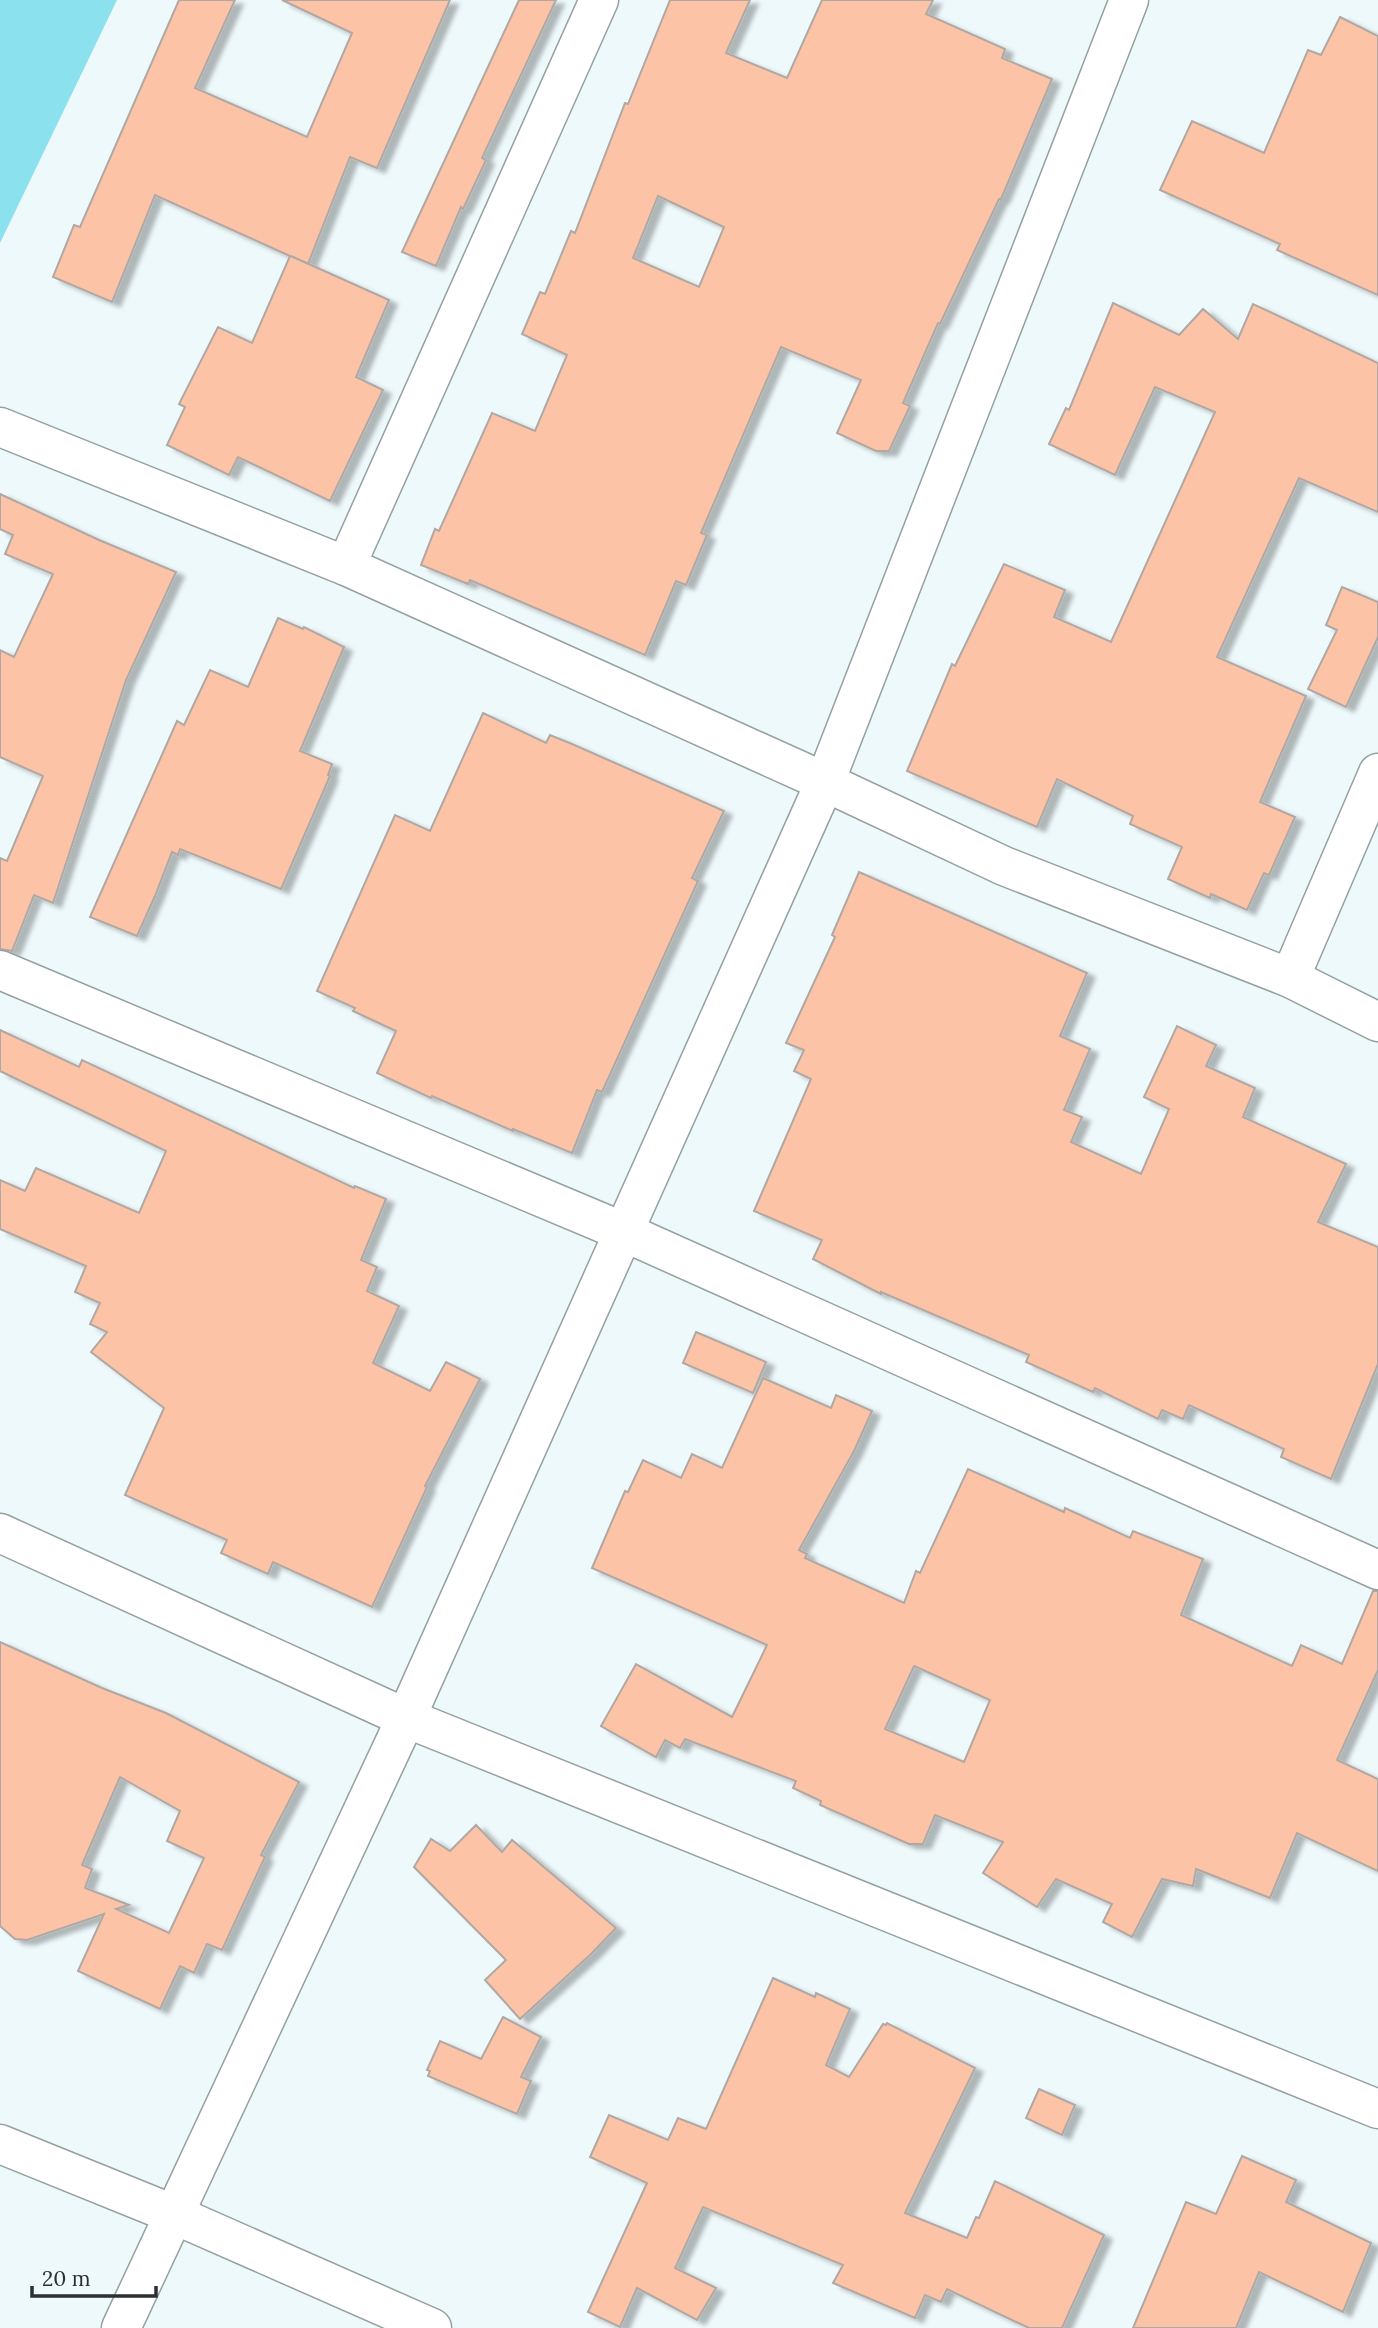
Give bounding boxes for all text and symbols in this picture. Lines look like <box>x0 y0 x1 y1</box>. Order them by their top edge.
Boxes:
scale bar <box>32 2254 156 2298</box>
text: 20 m <box>42 2265 91 2292</box>

